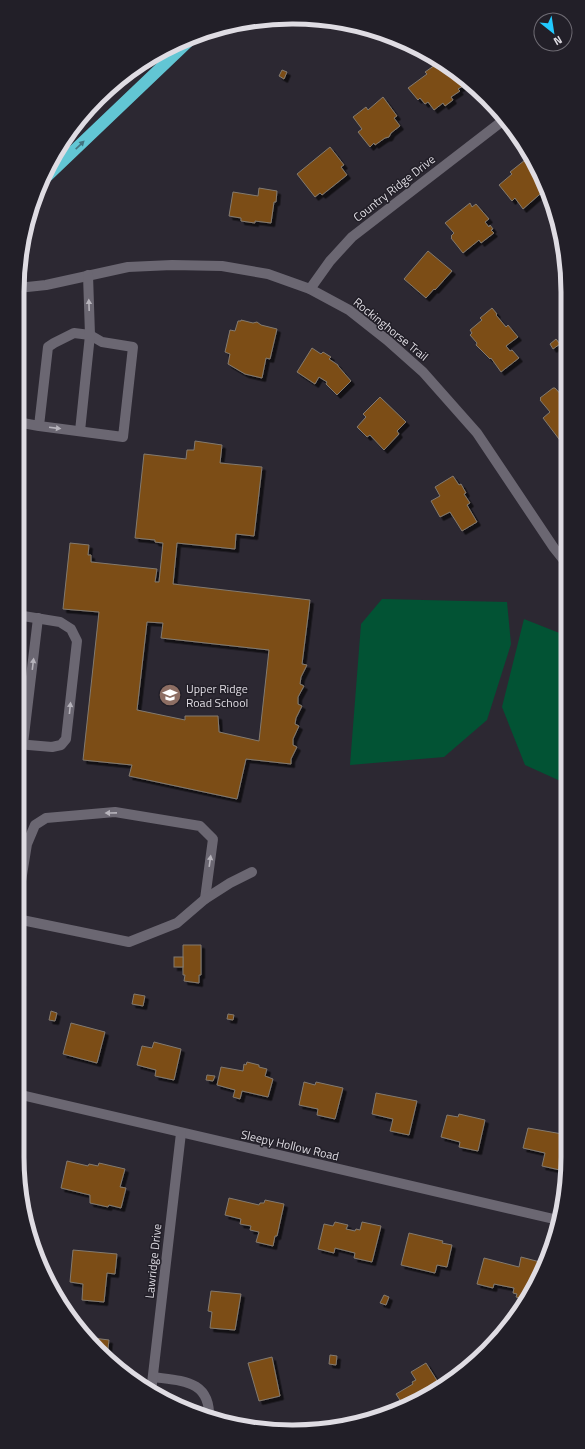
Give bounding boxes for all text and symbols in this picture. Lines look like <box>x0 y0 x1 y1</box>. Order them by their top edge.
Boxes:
north arrow <box>533 12 573 52</box>
text: N <box>551 32 565 49</box>
one-way arrow <box>75 140 85 150</box>
street label: Country Ridge Drive <box>349 150 439 226</box>
street label: Rockinghorse Trail <box>349 293 433 365</box>
one-way arrow <box>86 298 92 311</box>
one-way arrow <box>49 425 61 432</box>
one-way arrow <box>30 658 36 670</box>
place label: Upper Ridge Road School <box>186 679 248 712</box>
school or university icon: Upper Ridge Road School <box>157 682 183 708</box>
one-way arrow <box>66 702 73 714</box>
one-way arrow <box>105 809 117 816</box>
one-way arrow <box>207 854 214 867</box>
street label: Sleepy Hollow Road <box>239 1124 341 1166</box>
street label: Lawridge Drive <box>140 1223 166 1299</box>

